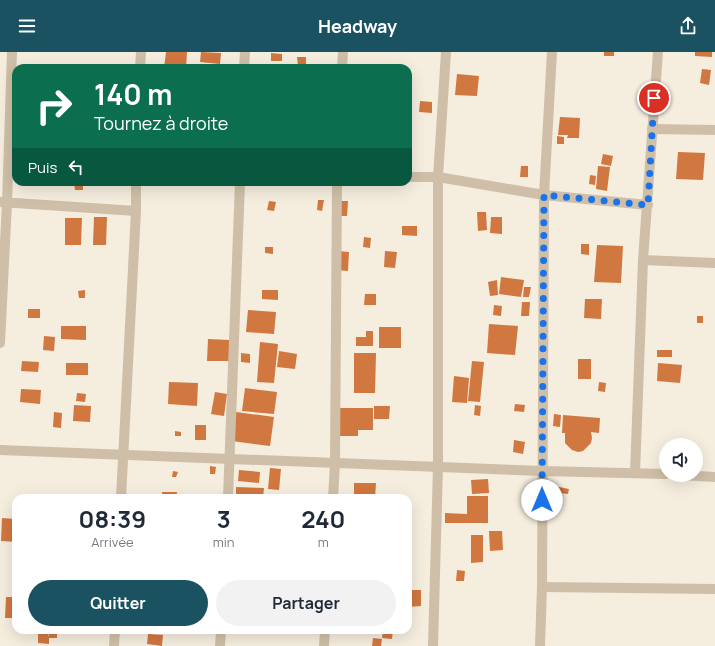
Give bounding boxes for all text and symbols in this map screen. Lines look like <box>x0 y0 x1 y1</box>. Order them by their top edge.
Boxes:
text: Headway <box>318 14 397 38</box>
icon: menu <box>16 15 38 37</box>
icon: share <box>677 15 699 37</box>
text: 140 m <box>94 75 173 113</box>
icon: right <box>28 80 80 132</box>
pin <box>637 81 671 115</box>
icon: arrive <box>643 87 665 109</box>
text: Tournez à droite <box>94 111 228 135</box>
icon: left <box>65 156 87 178</box>
text: Puis <box>28 157 57 178</box>
map controls <box>659 438 703 482</box>
button: sound <box>659 438 703 482</box>
position arrow <box>521 479 563 521</box>
text: 08:39 <box>79 502 146 535</box>
text: 3 <box>217 502 231 535</box>
text: 240 <box>301 502 345 535</box>
text: Arrivée <box>91 533 134 551</box>
text: min <box>213 533 235 551</box>
text: m <box>318 533 329 551</box>
button: Quitter <box>28 580 208 626</box>
button: Partager <box>216 580 396 626</box>

